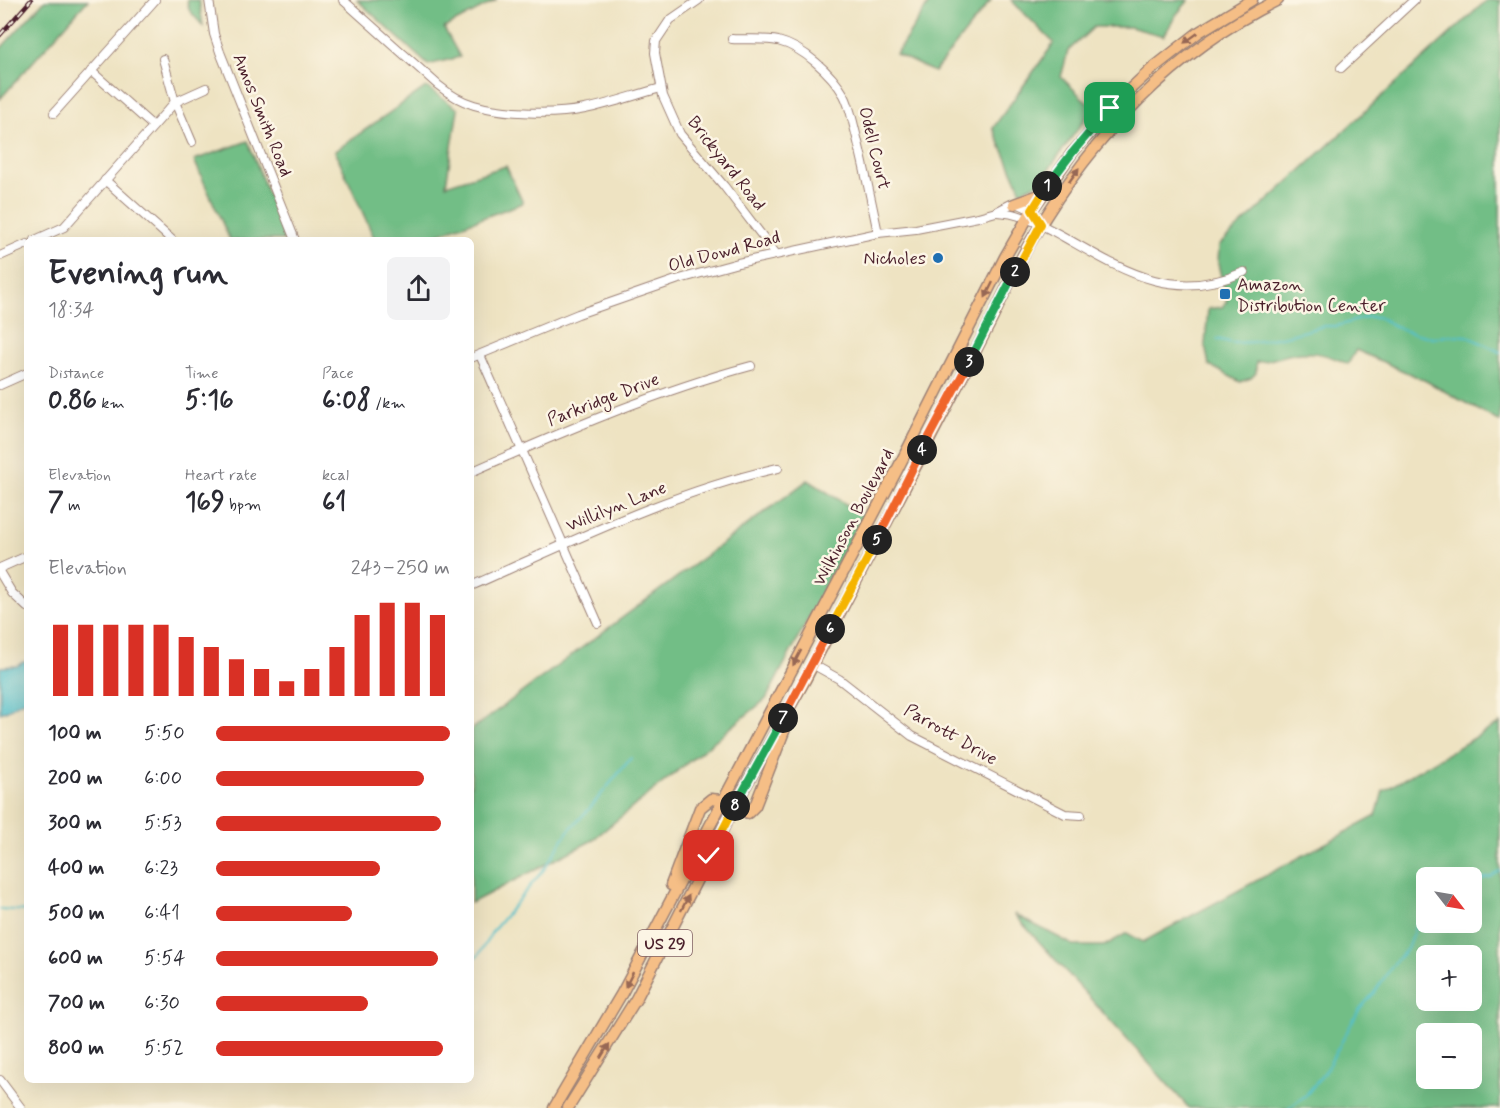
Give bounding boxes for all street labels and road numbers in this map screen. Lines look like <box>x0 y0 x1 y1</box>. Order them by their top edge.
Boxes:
street label: Amos Smith Road <box>226 50 298 181</box>
street label: Odell Court <box>852 104 896 192</box>
street label: Brickyard Road <box>682 111 771 216</box>
street label: Old Dowd Road <box>666 226 783 278</box>
street label: Parkridge Drive <box>544 368 663 433</box>
street label: Wilkinson Boulevard <box>808 445 900 590</box>
street label: Willilyn Lane <box>562 476 670 538</box>
street label: Parrott Drive <box>899 698 1002 771</box>
road number: US 29 <box>638 930 692 956</box>

